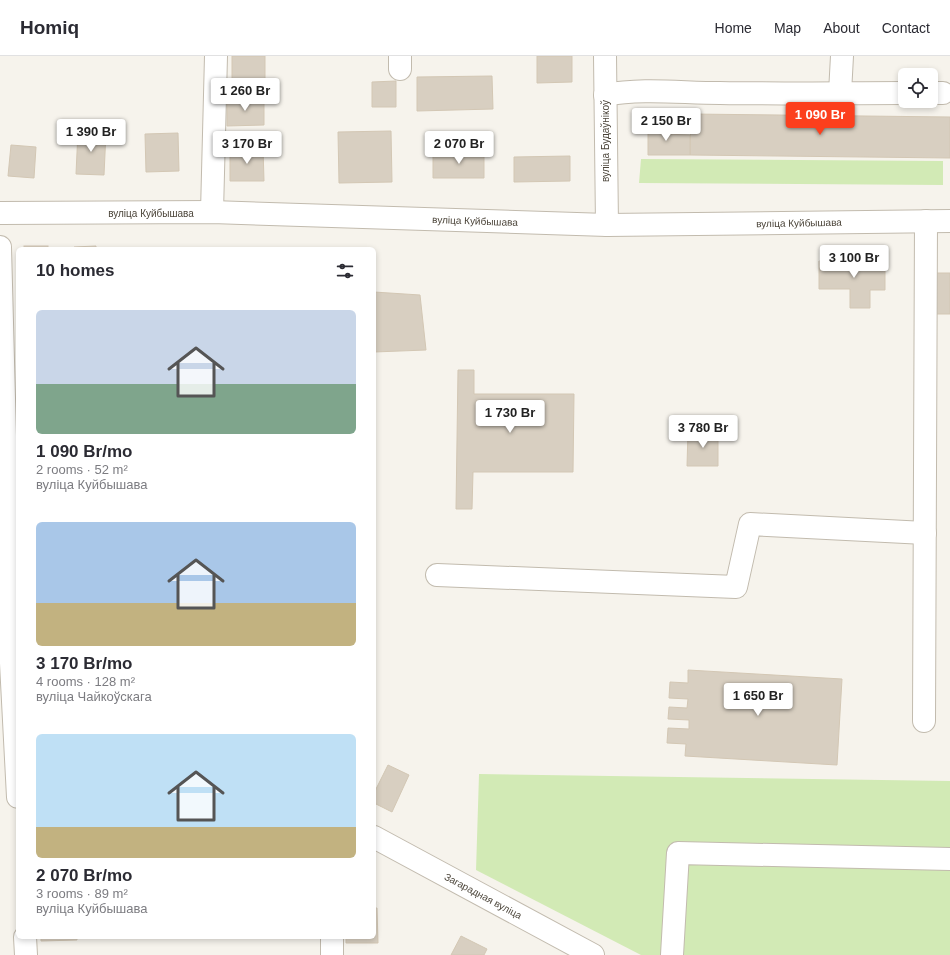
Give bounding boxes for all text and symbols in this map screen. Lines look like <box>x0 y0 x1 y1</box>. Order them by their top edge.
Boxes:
text: Homiq <box>20 17 79 38</box>
text: Home <box>715 20 752 36</box>
text: Map <box>774 20 801 36</box>
text: About <box>823 20 860 36</box>
text: Contact <box>882 20 930 36</box>
map controls <box>898 68 938 108</box>
button: locate <box>898 68 938 108</box>
pin: 1 260 Br <box>204 78 286 112</box>
text: 1 260 Br <box>220 83 270 98</box>
street label: вуліца Будаўнікоў <box>600 100 611 182</box>
pin: 1 090 Br <box>779 102 861 136</box>
text: 1 090 Br <box>795 107 845 122</box>
pin: 2 150 Br <box>625 108 707 142</box>
text: 2 150 Br <box>641 113 691 128</box>
pin: 1 390 Br <box>50 119 132 153</box>
text: 1 390 Br <box>66 124 116 139</box>
pin: 3 170 Br <box>206 131 288 165</box>
pin: 2 070 Br <box>418 131 500 165</box>
text: 3 170 Br <box>222 136 272 151</box>
text: 2 070 Br <box>434 136 484 151</box>
street label: вуліца Куйбышава <box>108 208 194 219</box>
street label: вуліца Куйбышава <box>432 214 518 228</box>
street label: вуліца Куйбышава <box>756 217 842 229</box>
pin: 3 100 Br <box>813 245 895 279</box>
text: 3 100 Br <box>829 250 879 265</box>
icon: filters <box>334 260 356 282</box>
text: 10 homes <box>36 261 114 280</box>
icon: home <box>160 336 232 408</box>
pin: 1 730 Br <box>469 400 551 434</box>
text: 1 730 Br <box>485 405 535 420</box>
pin: 3 780 Br <box>662 415 744 449</box>
text: 3 780 Br <box>678 420 728 435</box>
text: 1 090 Br/mo <box>36 442 132 461</box>
text: 2 rooms · 52 m² <box>36 462 128 477</box>
text: вуліца Куйбышава <box>36 477 147 492</box>
icon: home <box>160 548 232 620</box>
text: 3 170 Br/mo <box>36 654 132 673</box>
text: 4 rooms · 128 m² <box>36 674 135 689</box>
pin: 1 650 Br <box>717 683 799 717</box>
text: 1 650 Br <box>733 688 783 703</box>
text: вуліца Чайкоўскага <box>36 689 152 704</box>
icon: home <box>160 760 232 832</box>
text: 2 070 Br/mo <box>36 866 132 885</box>
street label: Загарадная вуліца <box>442 871 524 921</box>
text: 3 rooms · 89 m² <box>36 886 128 901</box>
text: вуліца Куйбышава <box>36 901 147 916</box>

